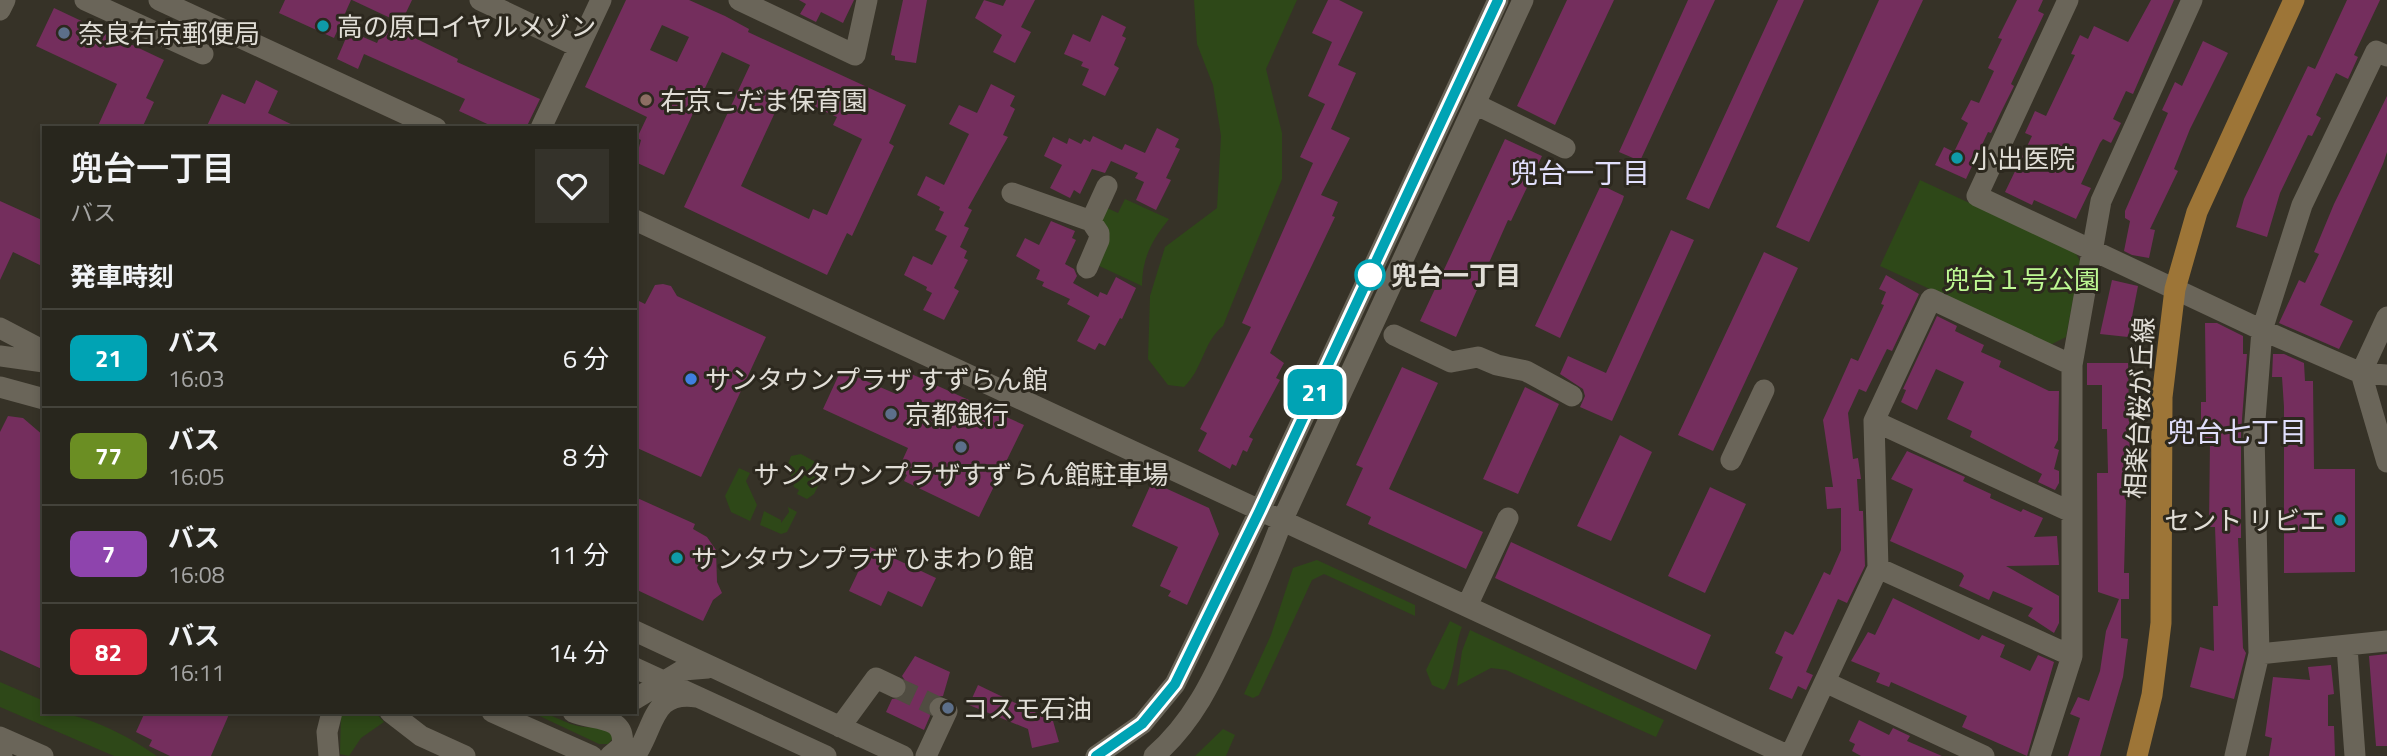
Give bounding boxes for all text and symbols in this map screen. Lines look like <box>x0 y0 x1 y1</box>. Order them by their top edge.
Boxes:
place label: 高の原ロイヤルメゾン <box>337 7 596 46</box>
place label: 奈良右京郵便局 <box>78 14 260 53</box>
marker: 高の原ロイヤルメゾン <box>315 18 331 34</box>
marker: 奈良右京郵便局 <box>56 25 72 41</box>
place label: 右京こだま保育園 <box>660 81 867 120</box>
marker: 右京こだま保育園 <box>638 92 654 108</box>
place label: 小出医院 <box>1971 139 2075 178</box>
text: 兜台一丁目 <box>70 143 235 193</box>
button: heart <box>535 149 609 223</box>
marker: 小出医院 <box>1949 150 1965 166</box>
district label: 兜台一丁目 <box>1510 151 1650 194</box>
text: バス <box>70 195 116 230</box>
place label: 兜台一丁目 <box>1391 256 1521 295</box>
text: 発車時刻 <box>70 257 174 296</box>
marker: 兜台一丁目 <box>1355 260 1385 290</box>
park label: 兜台１号公園 <box>1944 260 2100 299</box>
street label: 相楽台桜が丘線 <box>2115 316 2163 500</box>
text: バス <box>168 322 220 361</box>
text: 6 分 <box>563 339 609 378</box>
text: 21 <box>95 340 122 376</box>
place label: サンタウンプラザ すずらん館 <box>705 360 1048 399</box>
text: 16:03 <box>168 361 225 396</box>
line badge: 21 <box>1284 369 1346 415</box>
marker: サンタウンプラザ すずらん館 <box>683 371 699 387</box>
text: 21 <box>1302 374 1328 410</box>
place label: 京都銀行 <box>905 395 1009 434</box>
marker: 京都銀行 <box>883 406 899 422</box>
district label: 兜台七丁目 <box>2167 410 2307 453</box>
text: バス <box>168 420 220 459</box>
text: 8 分 <box>563 437 609 476</box>
text: 77 <box>95 438 122 474</box>
marker: サンタウンプラザすずらん館駐車場 <box>953 439 969 455</box>
place label: サンタウンプラザすずらん館駐車場 <box>753 455 1169 494</box>
text: 16:05 <box>168 459 225 494</box>
place label: セント リビエ <box>2164 501 2326 540</box>
marker: セント リビエ <box>2332 512 2348 528</box>
text: バス <box>168 518 220 557</box>
text: 11 分 <box>548 535 609 574</box>
text: 7 <box>102 536 115 572</box>
place label: サンタウンプラザ ひまわり館 <box>691 539 1034 578</box>
marker: サンタウンプラザ ひまわり館 <box>669 550 685 566</box>
text: 16:08 <box>168 557 225 592</box>
text: バス <box>168 616 220 655</box>
text: 14 分 <box>548 633 609 672</box>
text: 82 <box>95 634 122 670</box>
text: 16:11 <box>168 655 225 690</box>
place label: コスモ石油 <box>962 689 1092 728</box>
marker: コスモ石油 <box>940 700 956 716</box>

